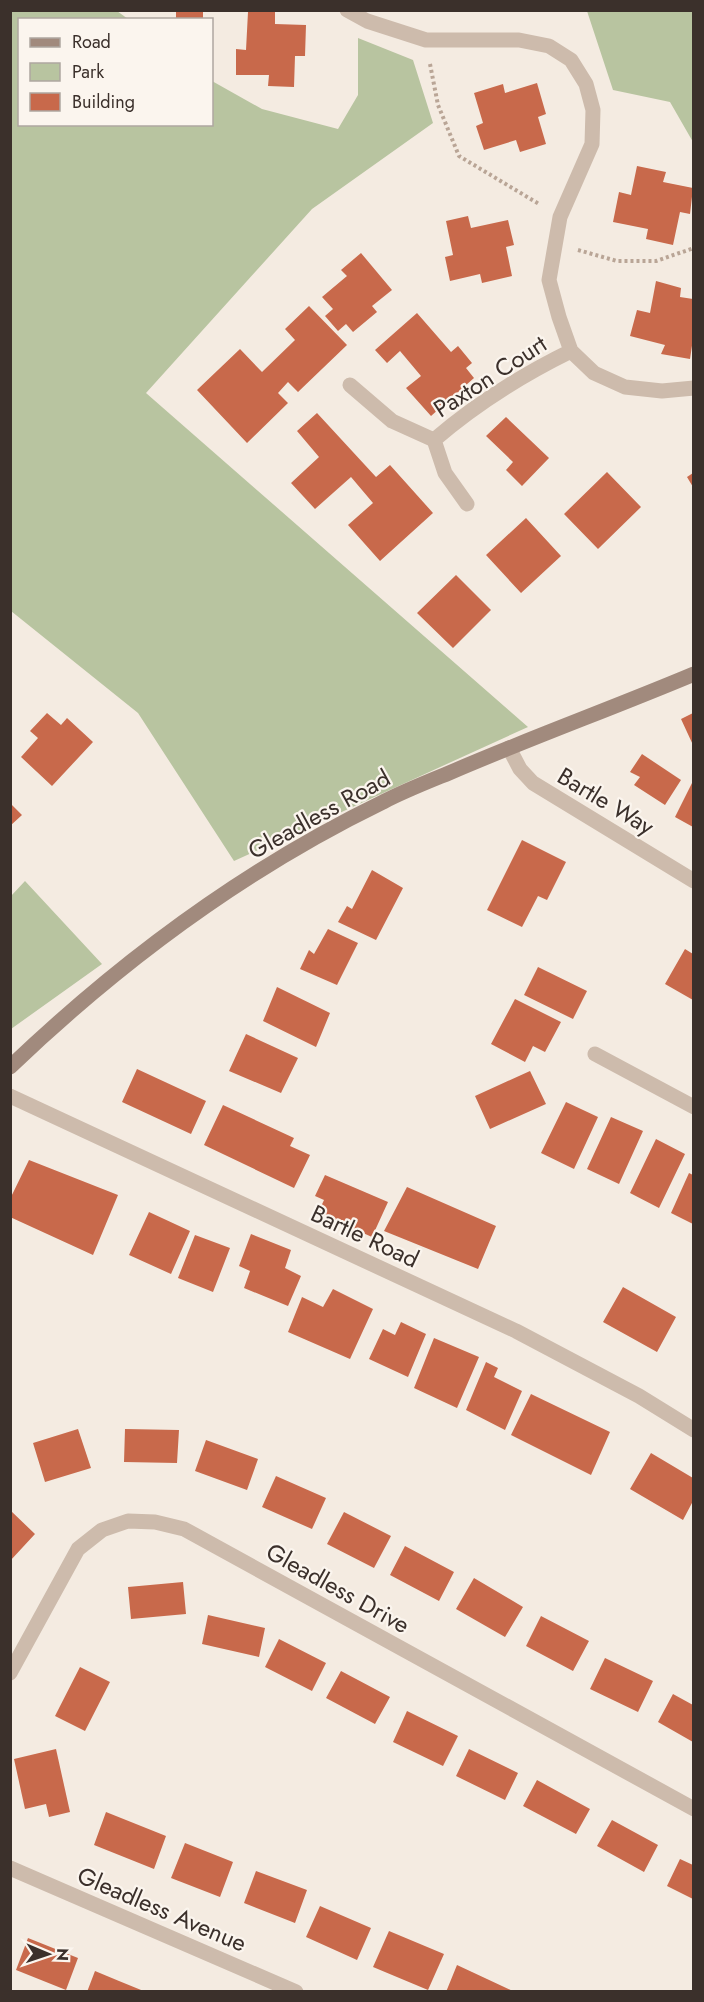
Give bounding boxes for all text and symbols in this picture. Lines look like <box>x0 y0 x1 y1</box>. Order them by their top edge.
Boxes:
legend <box>18 18 213 126</box>
text: Road <box>72 29 111 55</box>
text: Park <box>72 59 104 85</box>
text: Building <box>72 89 135 115</box>
street label: Paxton Court <box>426 326 554 426</box>
street label: Bartle Way <box>551 758 661 844</box>
street label: Gleadless Road <box>241 760 397 868</box>
street label: Bartle Road <box>305 1196 425 1276</box>
street label: Gleadless Drive <box>260 1534 416 1642</box>
street label: Gleadless Avenue <box>72 1858 252 1960</box>
north arrow <box>18 1924 78 1984</box>
text: N <box>51 1948 74 1961</box>

